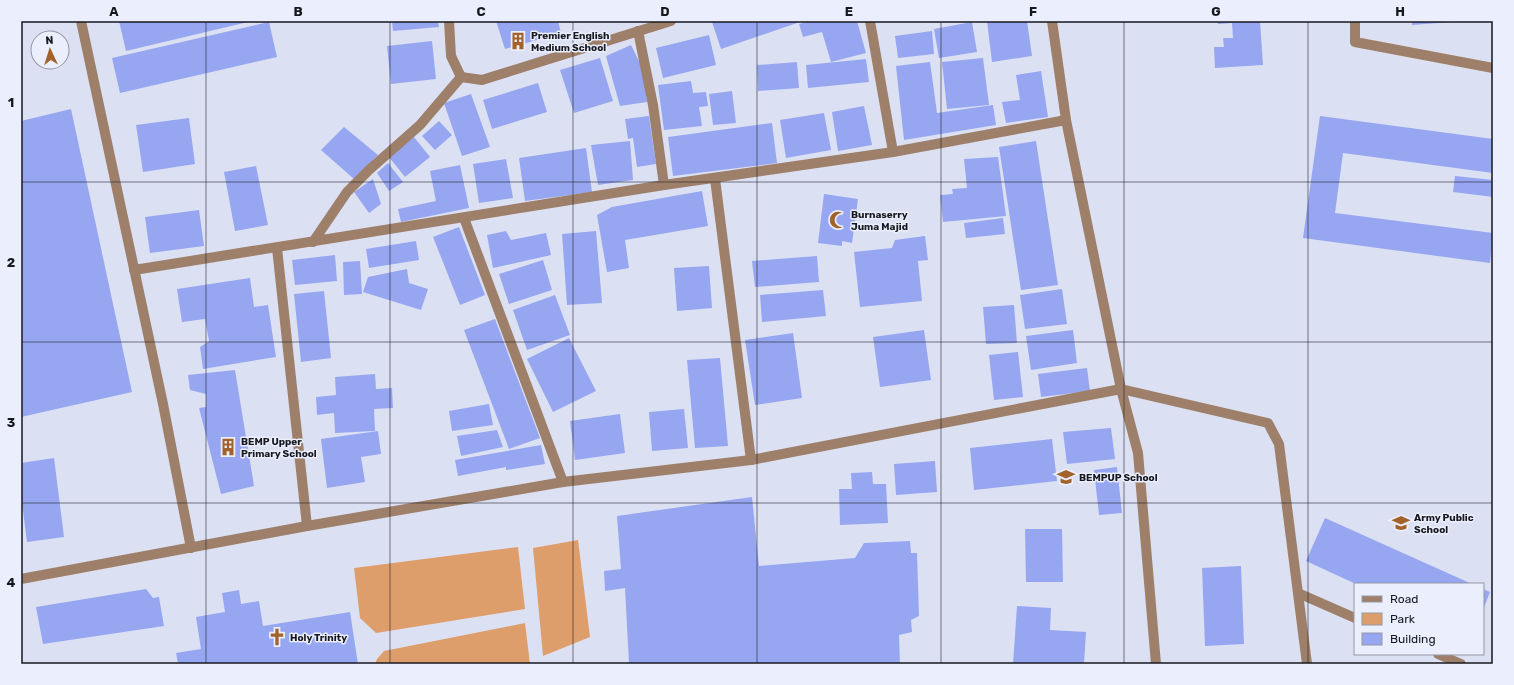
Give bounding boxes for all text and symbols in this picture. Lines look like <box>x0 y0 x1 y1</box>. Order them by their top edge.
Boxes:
text: A <box>109 4 119 19</box>
text: B <box>293 4 303 19</box>
text: C <box>476 4 486 19</box>
text: D <box>660 4 670 19</box>
text: E <box>845 4 853 19</box>
text: F <box>1029 4 1037 19</box>
text: G <box>1211 4 1221 19</box>
text: H <box>1395 4 1405 19</box>
north arrow <box>30 30 70 70</box>
place label: Premier English Medium School <box>531 30 610 54</box>
building icon: Premier English Medium School <box>508 31 528 51</box>
text: N <box>45 34 54 47</box>
text: 1 <box>8 95 14 110</box>
place label: Burnaserry Juma Majid <box>851 209 908 233</box>
mosque icon: Burnaserry Juma Majid <box>828 210 848 230</box>
text: 2 <box>7 255 15 270</box>
text: 3 <box>7 415 16 430</box>
place label: BEMP Upper Primary School <box>241 436 317 460</box>
building icon: BEMP Upper Primary School <box>218 437 238 457</box>
school or university icon: BEMPUP School <box>1056 467 1076 487</box>
place label: BEMPUP School <box>1079 472 1158 484</box>
place label: Army Public School <box>1414 512 1474 536</box>
school or university icon: Army Public School <box>1391 513 1411 533</box>
text: 4 <box>7 575 16 590</box>
legend <box>1354 583 1484 655</box>
text: Road <box>1390 592 1418 606</box>
text: Park <box>1390 612 1416 626</box>
church icon: Holy Trinity <box>267 627 287 647</box>
place label: Holy Trinity <box>290 632 347 644</box>
text: Building <box>1390 632 1436 646</box>

